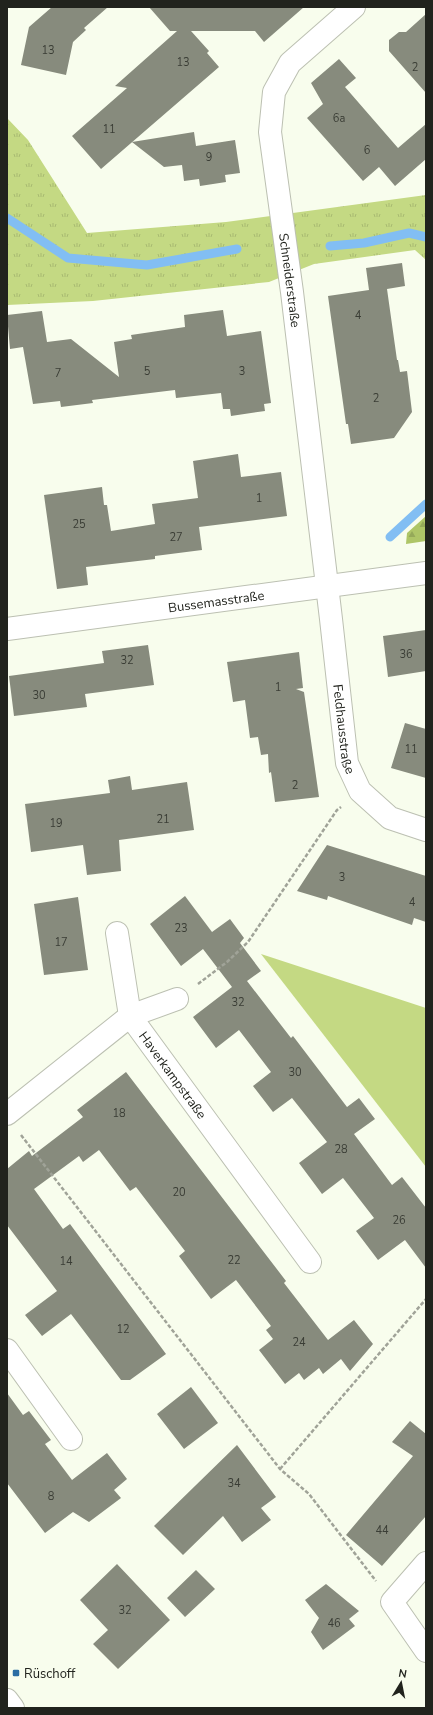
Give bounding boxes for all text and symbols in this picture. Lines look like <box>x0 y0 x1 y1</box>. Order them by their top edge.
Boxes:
house number: 13 <box>41 43 55 58</box>
house number: 13 <box>176 55 190 70</box>
house number: 2 <box>412 60 418 75</box>
house number: 6a <box>333 111 345 126</box>
house number: 11 <box>102 122 116 137</box>
house number: 6 <box>364 143 371 158</box>
house number: 9 <box>206 150 212 165</box>
street label: Schneiderstraße <box>274 232 304 329</box>
house number: 4 <box>355 308 362 323</box>
house number: 5 <box>144 364 151 379</box>
house number: 3 <box>239 364 245 379</box>
house number: 7 <box>55 366 61 381</box>
house number: 2 <box>373 391 379 406</box>
house number: 1 <box>256 491 262 506</box>
house number: 25 <box>72 517 86 532</box>
house number: 27 <box>169 530 183 545</box>
street label: Bussemasstraße <box>167 587 266 617</box>
house number: 36 <box>399 647 413 662</box>
house number: 32 <box>120 653 134 668</box>
house number: 1 <box>275 680 281 695</box>
street label: Feldhausstraße <box>328 683 359 777</box>
house number: 30 <box>32 688 46 703</box>
house number: 11 <box>404 742 418 757</box>
house number: 2 <box>292 778 298 793</box>
house number: 21 <box>156 812 170 827</box>
house number: 19 <box>49 816 63 831</box>
house number: 3 <box>339 870 345 885</box>
house number: 4 <box>409 895 416 910</box>
house number: 23 <box>174 921 188 936</box>
house number: 17 <box>54 935 68 950</box>
house number: 32 <box>231 995 245 1010</box>
street label: Haverkampstraße <box>134 1028 210 1123</box>
house number: 30 <box>288 1065 302 1080</box>
house number: 18 <box>112 1106 126 1121</box>
house number: 28 <box>334 1142 348 1157</box>
house number: 20 <box>172 1185 186 1200</box>
house number: 26 <box>392 1213 406 1228</box>
house number: 22 <box>227 1253 241 1268</box>
house number: 14 <box>59 1254 73 1269</box>
house number: 12 <box>116 1322 130 1337</box>
house number: 24 <box>292 1335 306 1350</box>
house number: 34 <box>227 1476 241 1491</box>
house number: 8 <box>48 1489 55 1504</box>
house number: 44 <box>375 1523 389 1538</box>
house number: 32 <box>118 1603 132 1618</box>
house number: 46 <box>327 1616 341 1631</box>
north arrow <box>381 1663 421 1703</box>
place label: Rüschoff <box>24 1665 76 1683</box>
text: N <box>397 1666 408 1682</box>
marker: Rüschoff <box>11 1668 21 1678</box>

